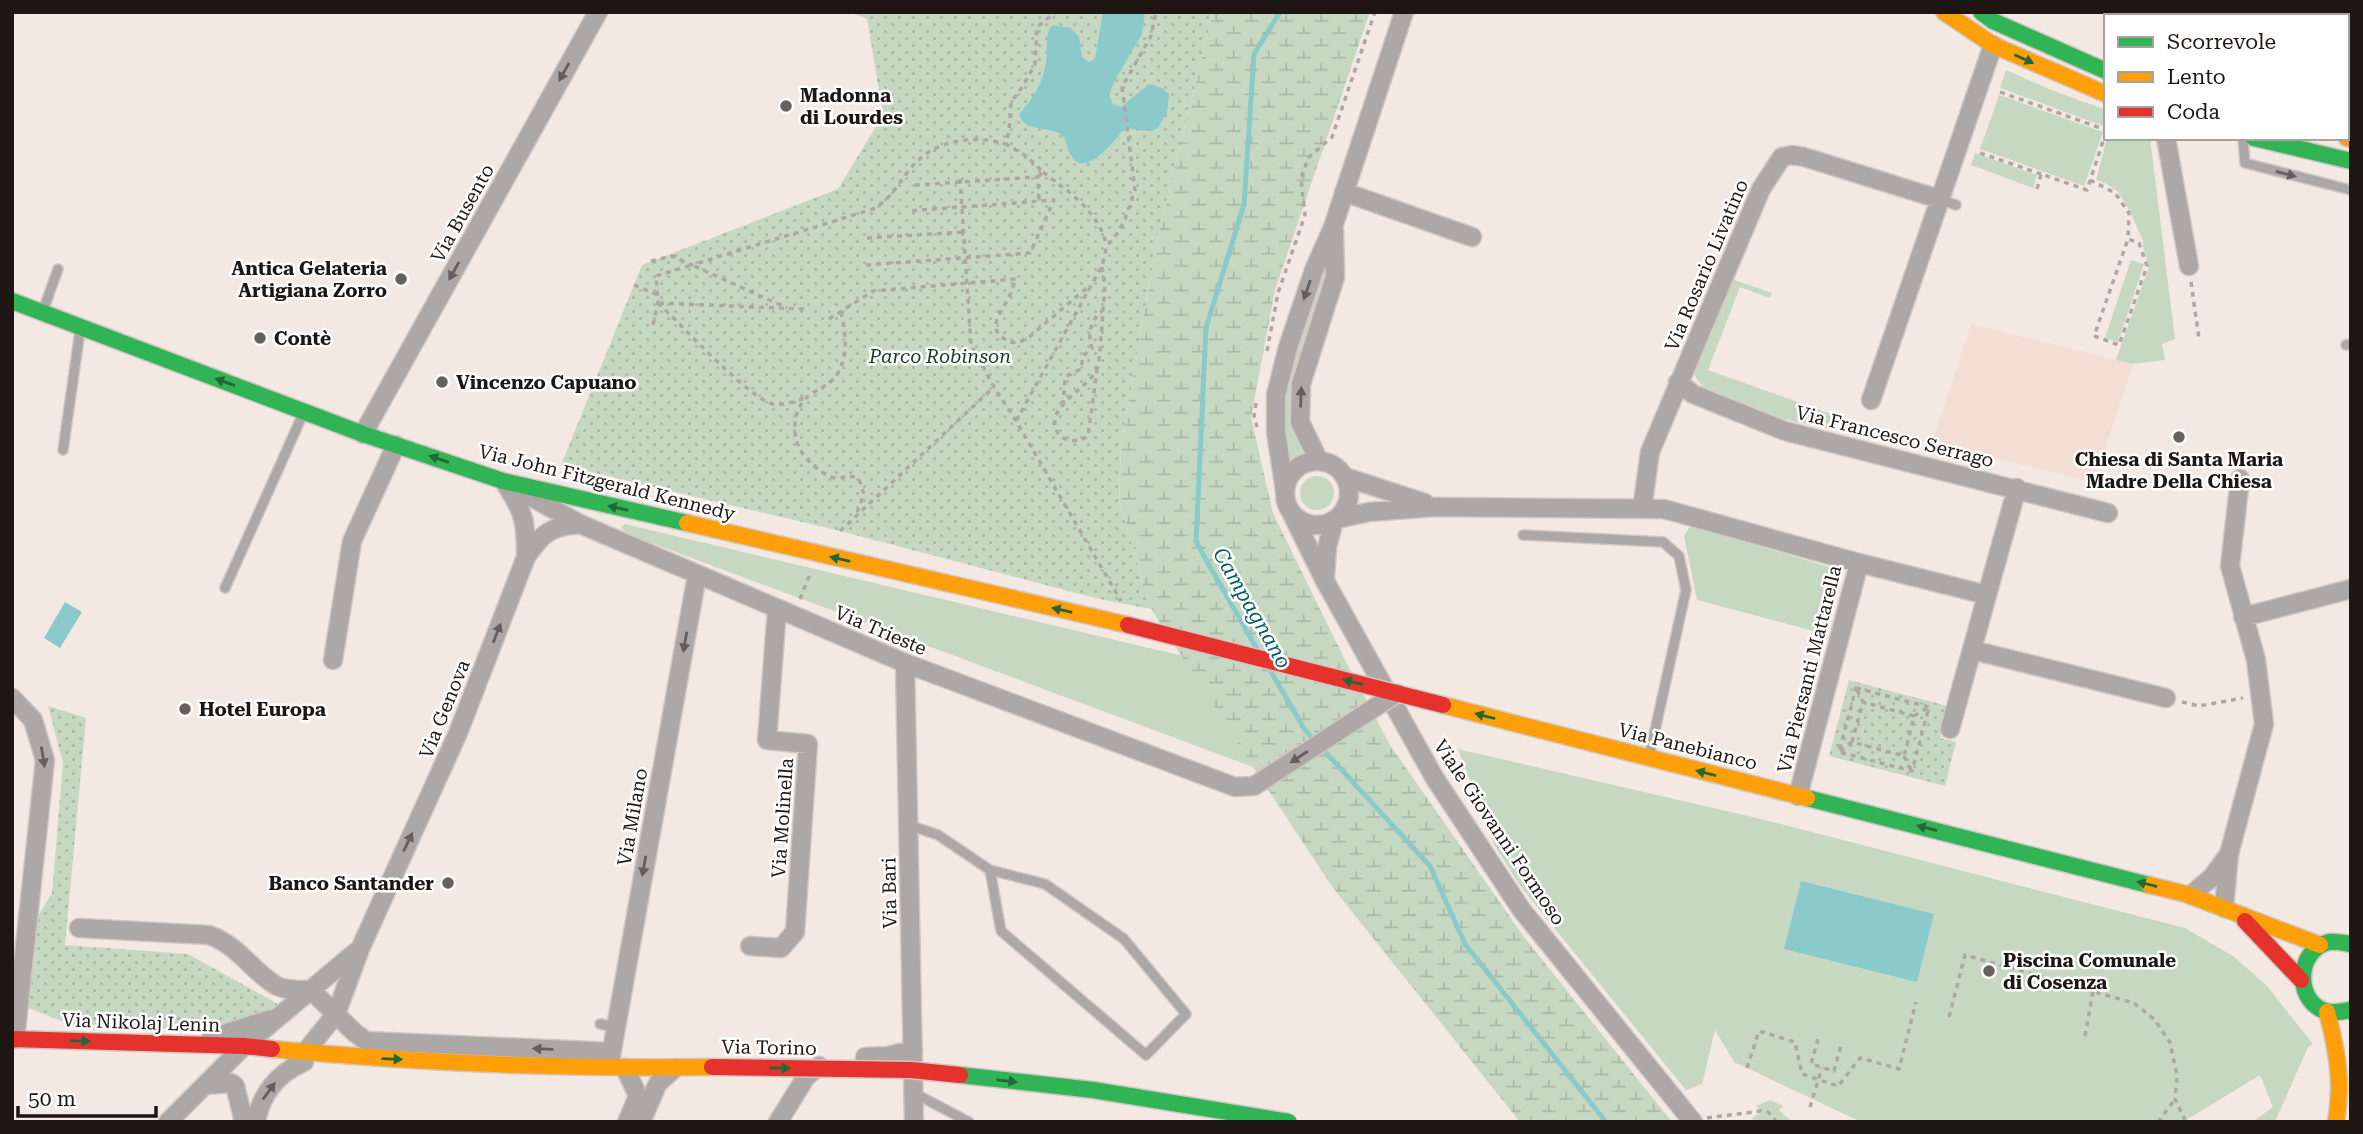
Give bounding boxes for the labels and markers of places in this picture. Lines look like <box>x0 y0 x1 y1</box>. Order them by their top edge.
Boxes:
place label: Madonna di Lourdes <box>800 84 903 129</box>
marker: Madonna di Lourdes <box>778 98 794 114</box>
place label: Antica Gelateria Artigiana Zorro <box>231 257 387 302</box>
marker: Antica Gelateria Artigiana Zorro <box>393 271 409 287</box>
place label: Contè <box>274 327 331 350</box>
marker: Contè <box>252 330 268 346</box>
place label: Vincenzo Capuano <box>456 371 637 394</box>
marker: Vincenzo Capuano <box>434 374 450 390</box>
marker: Chiesa di Santa Maria Madre Della Chiesa <box>2171 429 2187 445</box>
place label: Chiesa di Santa Maria Madre Della Chiesa <box>2075 448 2283 493</box>
place label: Hotel Europa <box>199 698 326 721</box>
marker: Hotel Europa <box>177 701 193 717</box>
place label: Banco Santander <box>268 872 434 895</box>
marker: Banco Santander <box>440 875 456 891</box>
place label: Piscina Comunale di Cosenza <box>2003 949 2176 994</box>
marker: Piscina Comunale di Cosenza <box>1981 963 1997 979</box>

